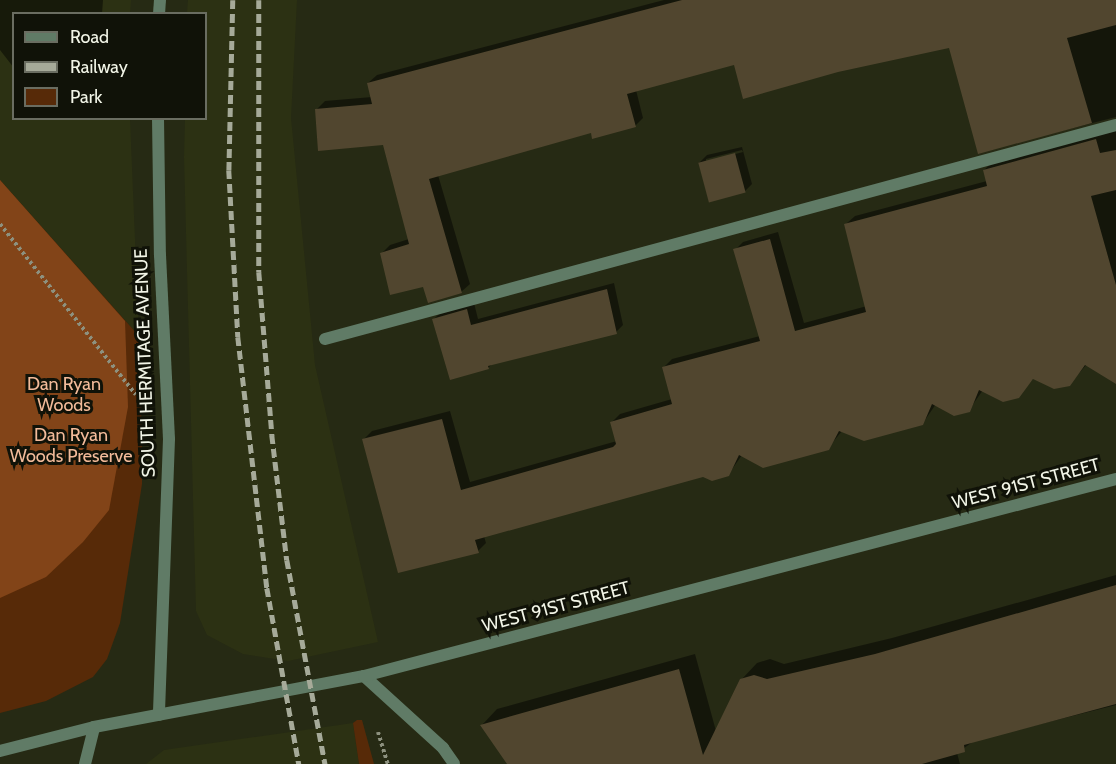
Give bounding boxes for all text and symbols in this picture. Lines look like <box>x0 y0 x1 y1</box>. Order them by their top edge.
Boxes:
legend <box>12 12 207 120</box>
text: Road <box>70 26 109 48</box>
text: Railway <box>70 56 128 78</box>
text: Park <box>70 86 102 108</box>
street label: SOUTH HERMITAGE AVENUE <box>130 248 160 478</box>
park label: Dan Ryan Woods <box>27 374 101 416</box>
park label: Dan Ryan Woods Preserve <box>10 425 132 468</box>
street label: WEST 91ST STREET <box>950 454 1102 514</box>
street label: WEST 91ST STREET <box>480 577 632 637</box>

